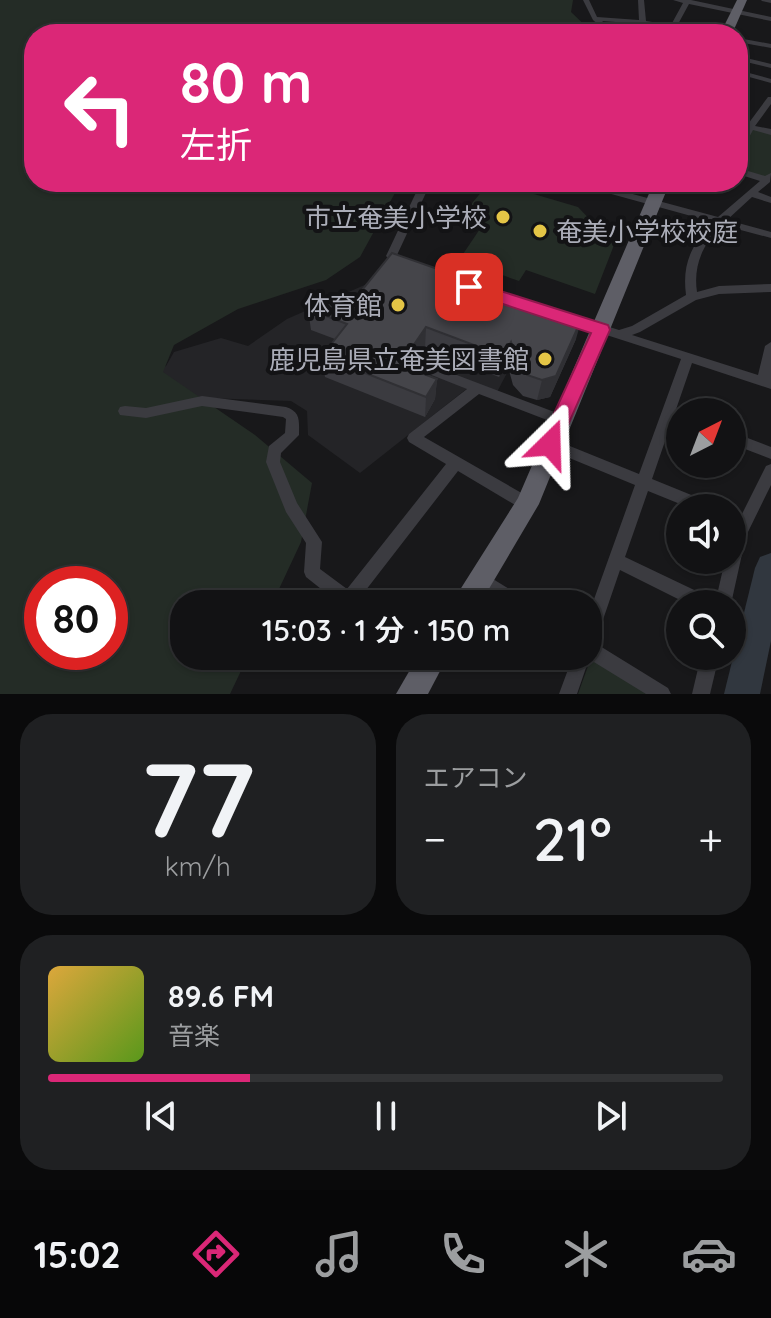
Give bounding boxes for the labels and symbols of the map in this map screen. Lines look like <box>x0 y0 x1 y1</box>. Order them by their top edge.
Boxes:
place label: 市立奄美小学校 <box>305 201 487 234</box>
marker: 市立奄美小学校 <box>494 208 512 226</box>
place label: 奄美小学校校庭 <box>556 215 738 248</box>
marker: 奄美小学校校庭 <box>531 222 549 240</box>
pin <box>435 253 503 321</box>
place label: 体育館 <box>304 289 382 322</box>
marker: 体育館 <box>389 296 407 314</box>
place label: 鹿児島県立奄美図書館 <box>269 343 529 376</box>
marker: 鹿児島県立奄美図書館 <box>536 350 554 368</box>
north arrow <box>666 398 746 478</box>
position arrow <box>508 402 592 486</box>
speed limit sign: 80 <box>24 566 128 670</box>

